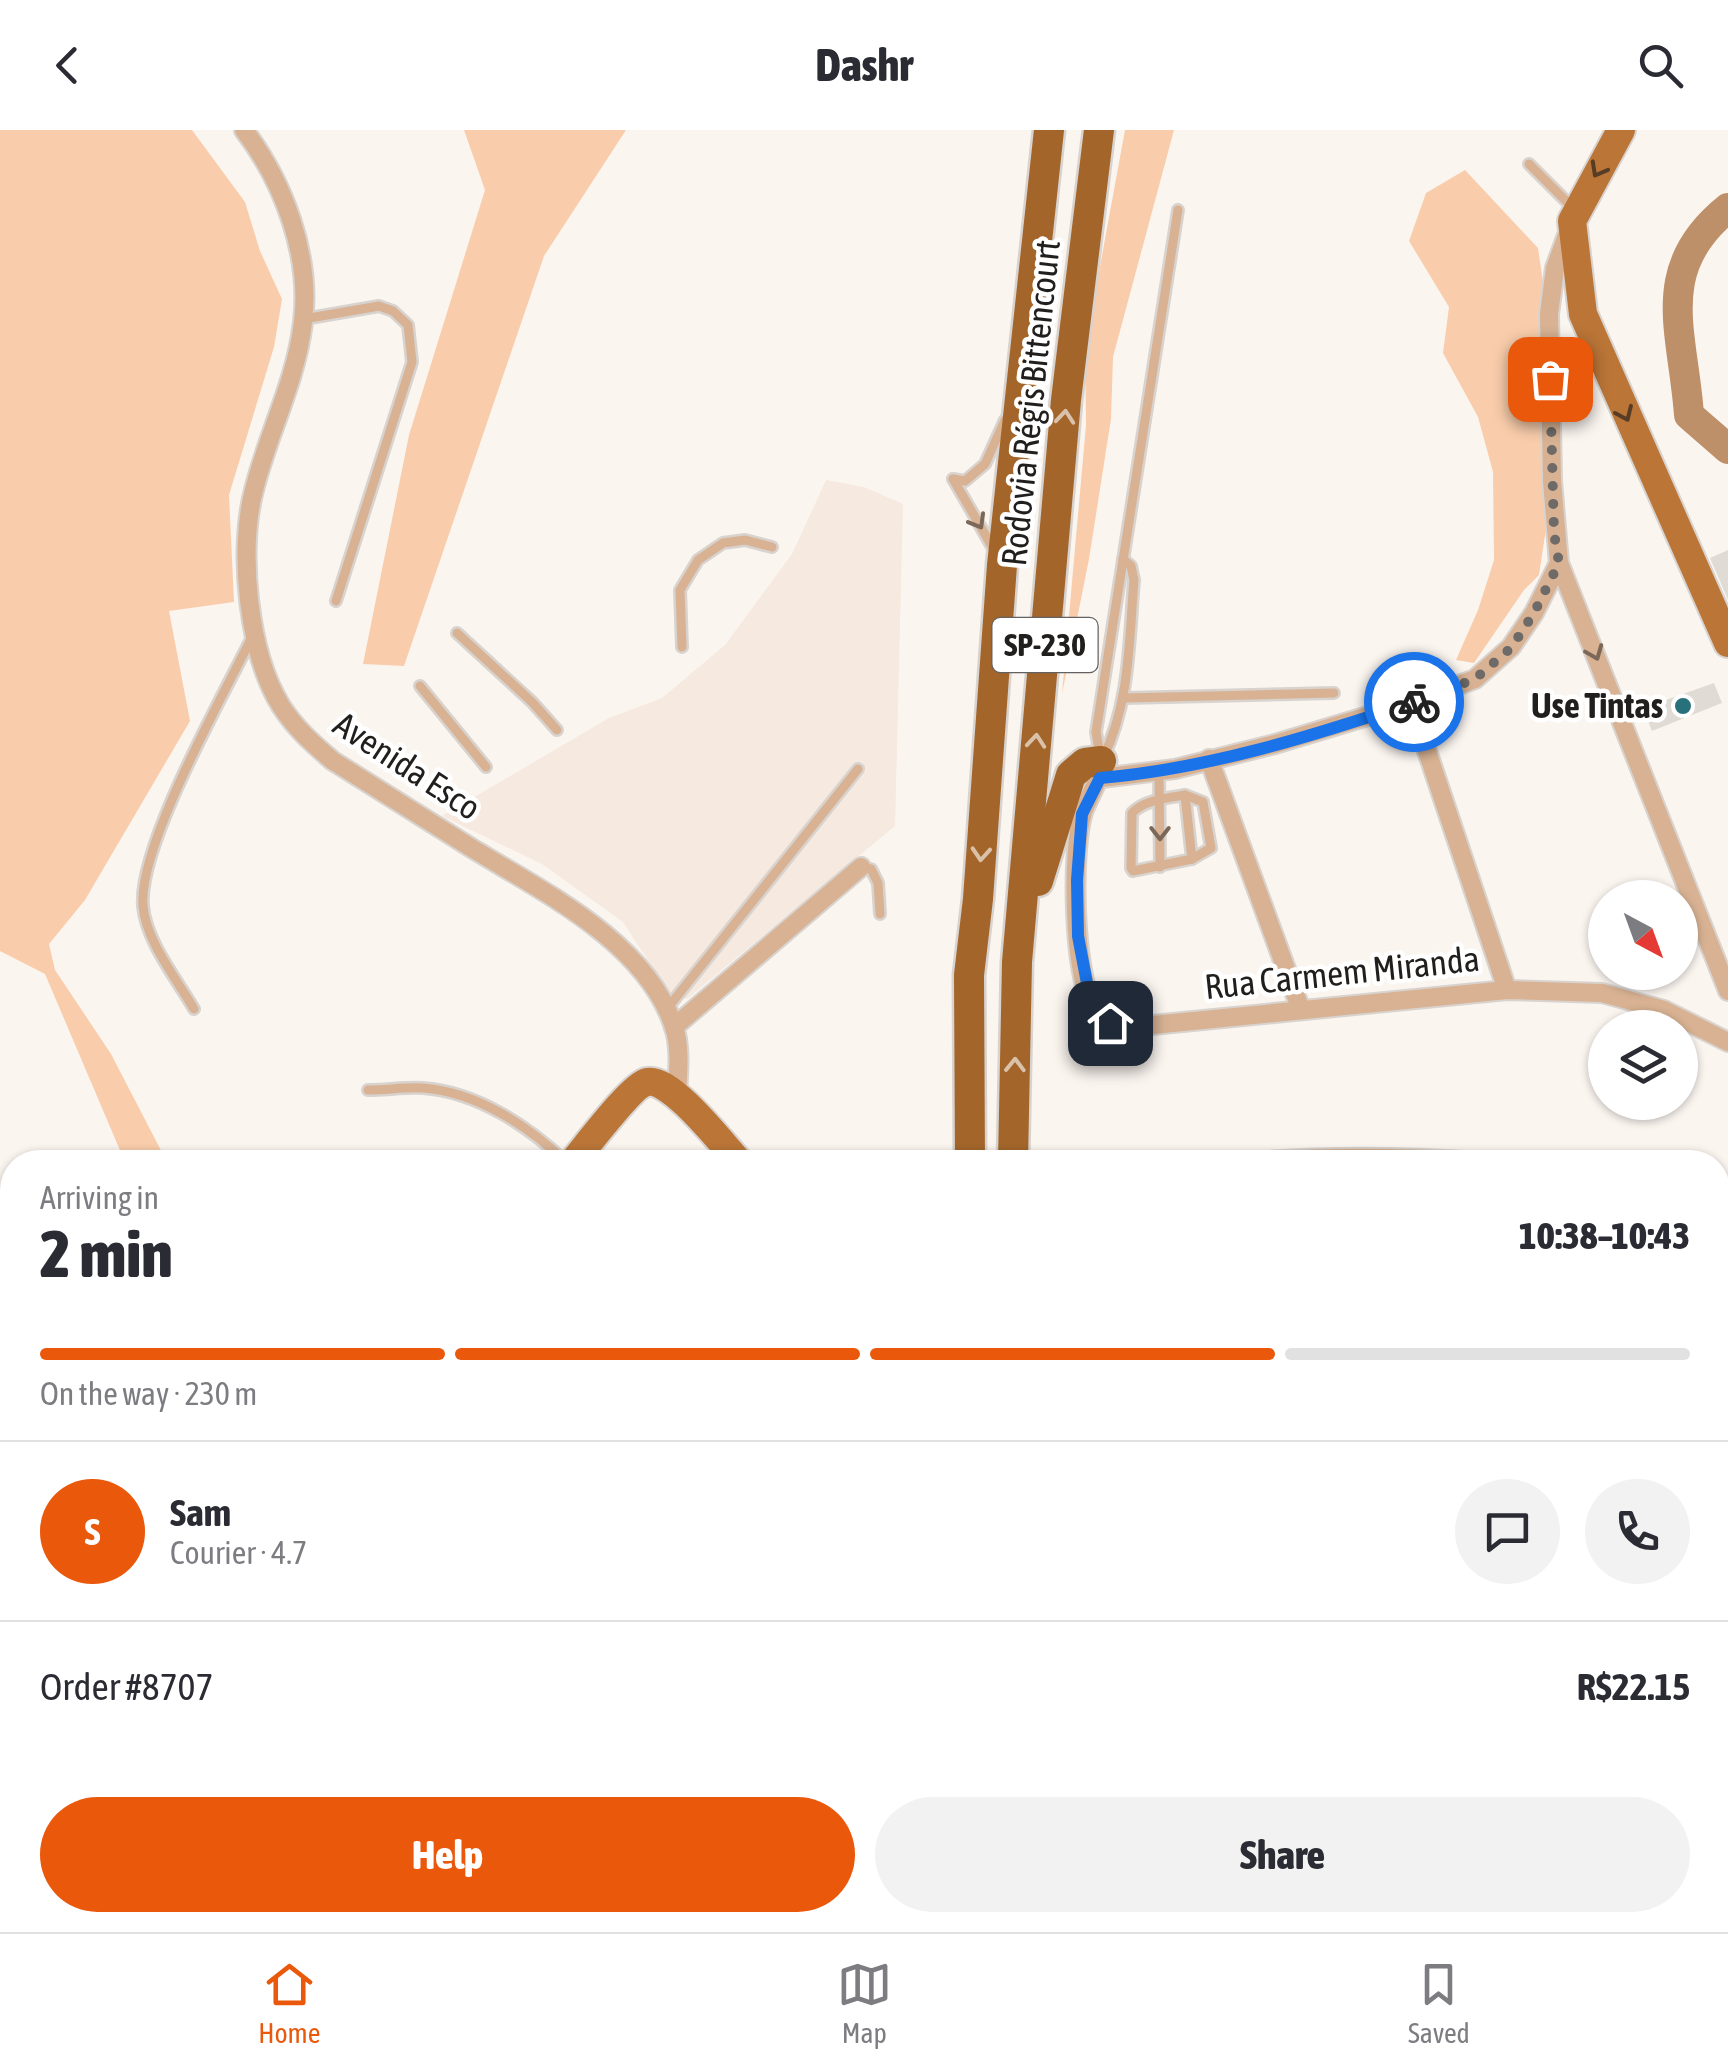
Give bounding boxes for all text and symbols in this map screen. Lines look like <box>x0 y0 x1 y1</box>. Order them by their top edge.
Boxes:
icon: back <box>40 38 95 93</box>
icon: search <box>1633 38 1688 93</box>
text: Dashr <box>815 39 913 91</box>
one-way arrow <box>1591 159 1610 177</box>
street label: Rodovia Régis Bittencourt <box>993 238 1067 568</box>
pin <box>1508 337 1593 422</box>
icon: bag <box>1523 352 1578 407</box>
one-way arrow <box>1613 404 1633 422</box>
one-way arrow <box>1053 409 1075 425</box>
one-way arrow <box>966 511 985 529</box>
road number: SP-230 <box>992 618 1098 672</box>
one-way arrow <box>1583 644 1603 661</box>
courier <box>1364 652 1464 752</box>
icon: bike <box>1387 675 1442 730</box>
place label: Use Tintas <box>1531 685 1663 725</box>
marker: Use Tintas <box>1672 695 1694 717</box>
street label: Avenida Esco <box>327 703 488 827</box>
one-way arrow <box>1025 732 1047 748</box>
one-way arrow <box>1149 826 1171 841</box>
one-way arrow <box>971 847 992 863</box>
north arrow <box>1588 880 1698 990</box>
map controls <box>1588 880 1698 1120</box>
street label: Rua Carmem Miranda <box>1202 938 1481 1006</box>
pin <box>1068 981 1153 1066</box>
icon: home <box>1083 996 1138 1051</box>
button: layers <box>1588 1010 1698 1120</box>
one-way arrow <box>1004 1057 1026 1072</box>
text: Arriving in <box>40 1179 159 1216</box>
text: 10:38–10:43 <box>1519 1214 1690 1257</box>
text: 2 min <box>40 1216 173 1291</box>
text: On the way · 230 m <box>40 1375 257 1412</box>
button: chat <box>1455 1479 1560 1584</box>
button: phone <box>1585 1479 1690 1584</box>
text: Sam <box>170 1491 231 1534</box>
text: S <box>85 1510 100 1553</box>
text: Courier · 4.7 <box>170 1534 307 1571</box>
text: Order #8707 <box>40 1665 213 1708</box>
text: R$22.15 <box>1577 1665 1690 1708</box>
button: Help <box>40 1797 855 1912</box>
button: Share <box>875 1797 1690 1912</box>
tab: Home <box>258 1957 320 2049</box>
tab: Map <box>837 1957 892 2049</box>
tab: Saved <box>1408 1957 1470 2049</box>

